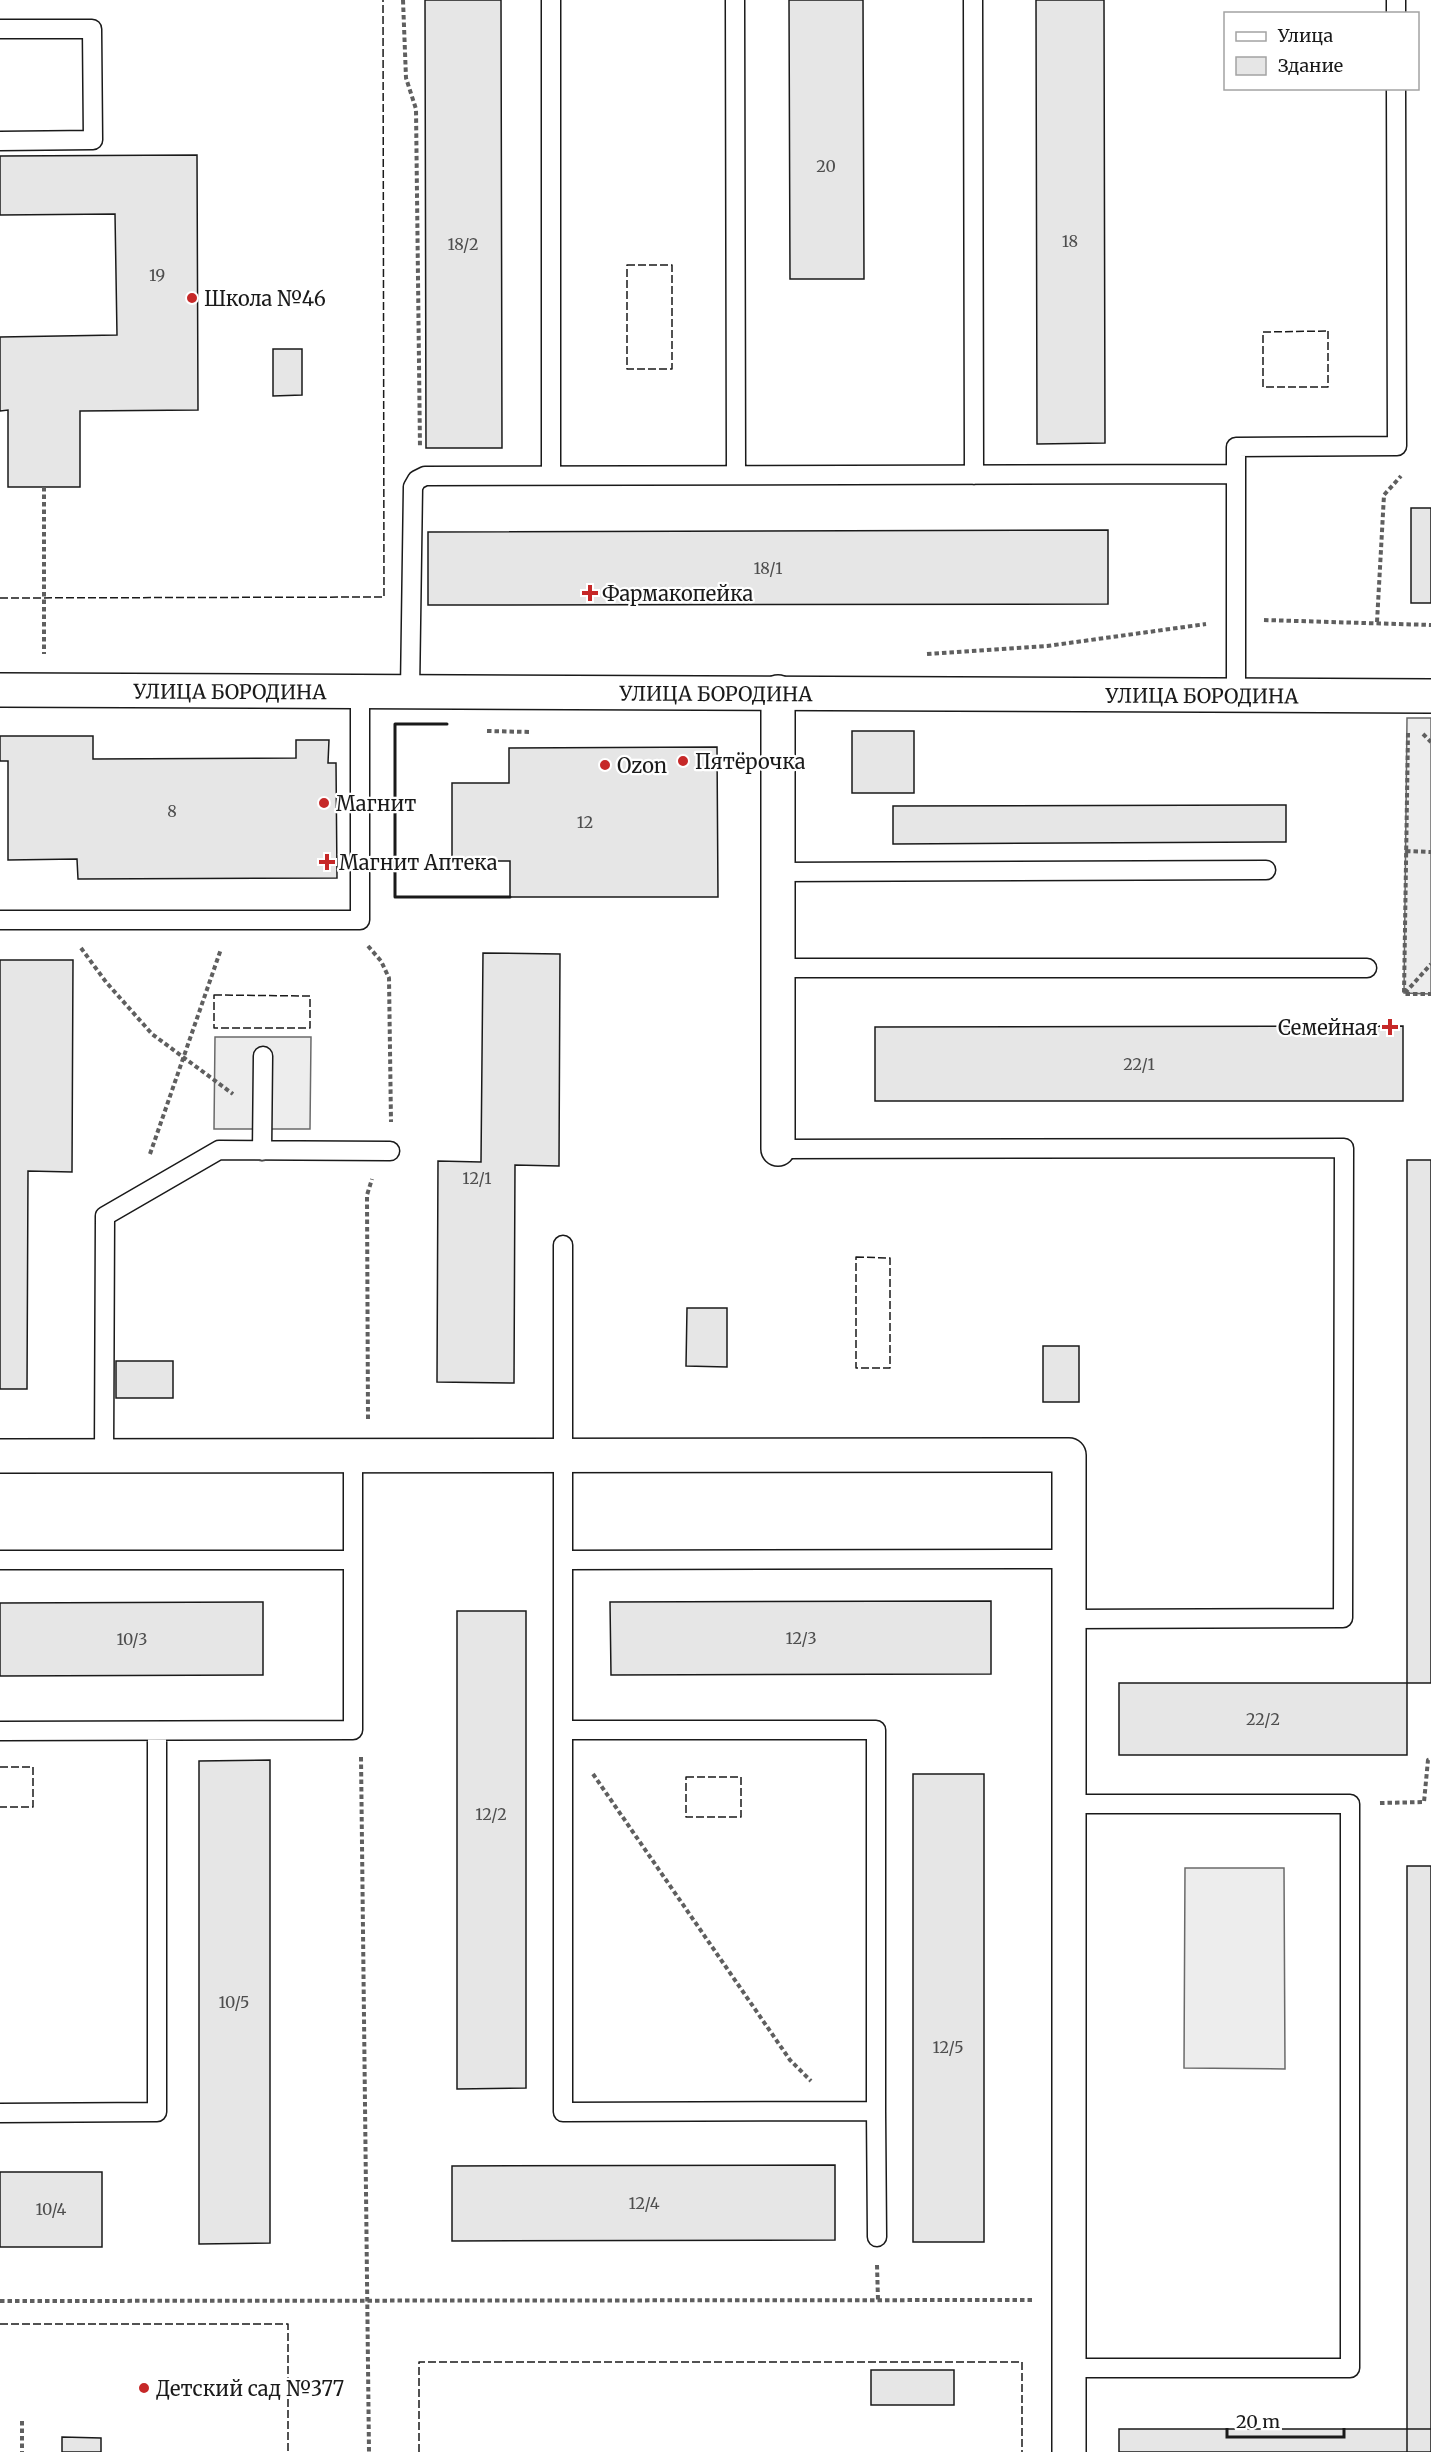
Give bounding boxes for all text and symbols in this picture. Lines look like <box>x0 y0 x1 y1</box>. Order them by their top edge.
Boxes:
legend <box>1224 12 1419 90</box>
text: Улица <box>1277 24 1333 47</box>
text: Здание <box>1278 54 1343 77</box>
house number: 20 <box>816 156 836 176</box>
house number: 18 <box>1062 231 1078 251</box>
house number: 18/2 <box>447 234 479 254</box>
house number: 19 <box>149 265 165 285</box>
place label: Школа №46 <box>204 286 326 311</box>
marker: Школа №46 <box>185 291 199 305</box>
house number: 18/1 <box>754 558 782 578</box>
place label: Фармакопейка <box>602 581 754 606</box>
marker: Фармакопейка <box>583 586 597 600</box>
street label: УЛИЦА БОРОДИНА <box>133 678 327 704</box>
street label: УЛИЦА БОРОДИНА <box>619 680 813 706</box>
street label: УЛИЦА БОРОДИНА <box>1105 682 1299 708</box>
place label: Пятёрочка <box>695 749 806 774</box>
place label: Ozon <box>617 753 667 778</box>
marker: Пятёрочка <box>676 754 690 768</box>
marker: Ozon <box>598 758 612 772</box>
place label: Магнит <box>336 791 416 816</box>
marker: Магнит <box>317 796 331 810</box>
house number: 8 <box>167 801 177 821</box>
house number: 12 <box>577 812 593 832</box>
place label: Магнит Аптека <box>339 850 498 875</box>
marker: Магнит Аптека <box>320 855 334 869</box>
place label: Семейная <box>1278 1015 1378 1040</box>
marker: Семейная <box>1383 1020 1397 1034</box>
house number: 22/1 <box>1123 1054 1155 1074</box>
house number: 12/1 <box>462 1168 492 1188</box>
house number: 12/3 <box>785 1628 817 1648</box>
house number: 10/3 <box>117 1629 147 1649</box>
house number: 22/2 <box>1246 1709 1280 1729</box>
house number: 12/2 <box>475 1804 507 1824</box>
house number: 10/5 <box>219 1992 249 2012</box>
house number: 12/5 <box>932 2037 964 2057</box>
house number: 12/4 <box>628 2193 660 2213</box>
house number: 10/4 <box>36 2199 67 2219</box>
place label: Детский сад №377 <box>156 2376 344 2401</box>
marker: Детский сад №377 <box>137 2381 151 2395</box>
scale bar <box>1227 2401 1344 2439</box>
text: 20 m <box>1236 2410 1280 2433</box>

